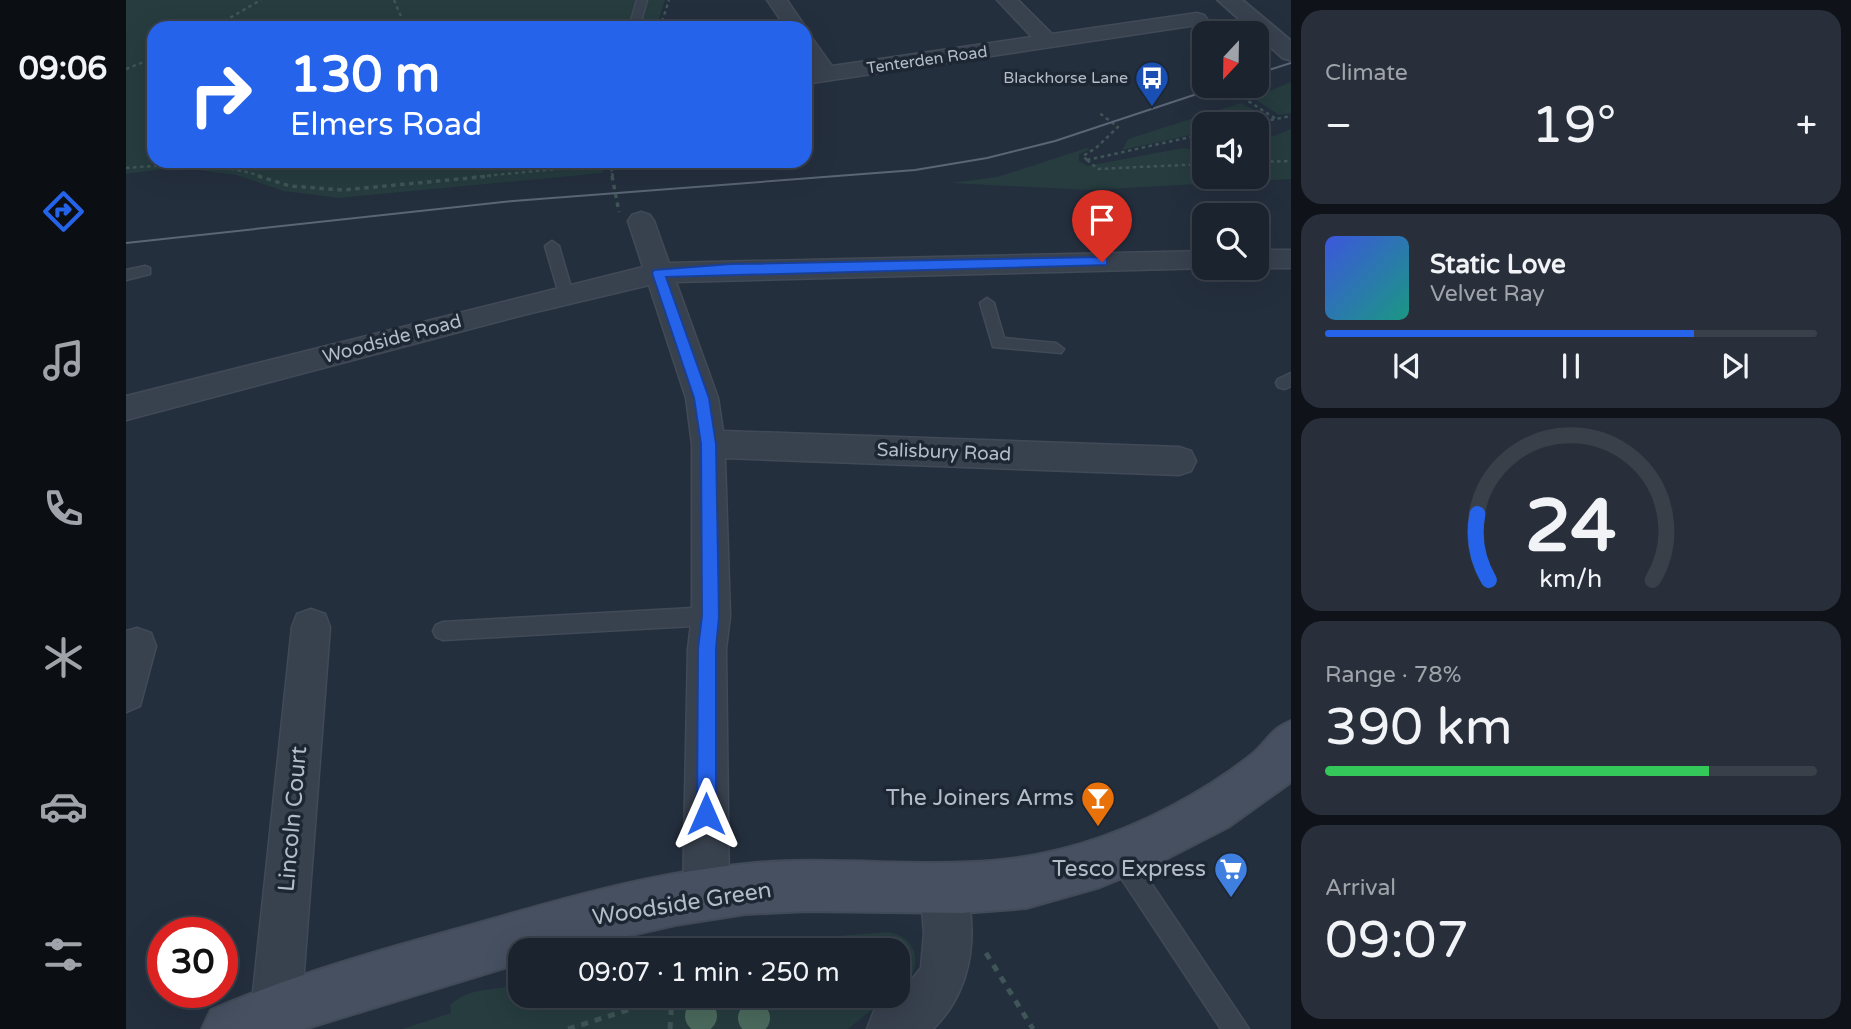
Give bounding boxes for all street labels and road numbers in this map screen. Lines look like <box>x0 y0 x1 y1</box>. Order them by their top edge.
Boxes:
street label: Tenterden Road <box>865 42 989 78</box>
street label: Woodside Road <box>320 310 464 368</box>
street label: Salisbury Road <box>876 439 1012 465</box>
street label: Lincoln Court <box>273 745 313 893</box>
street label: Woodside Green <box>590 876 774 932</box>

